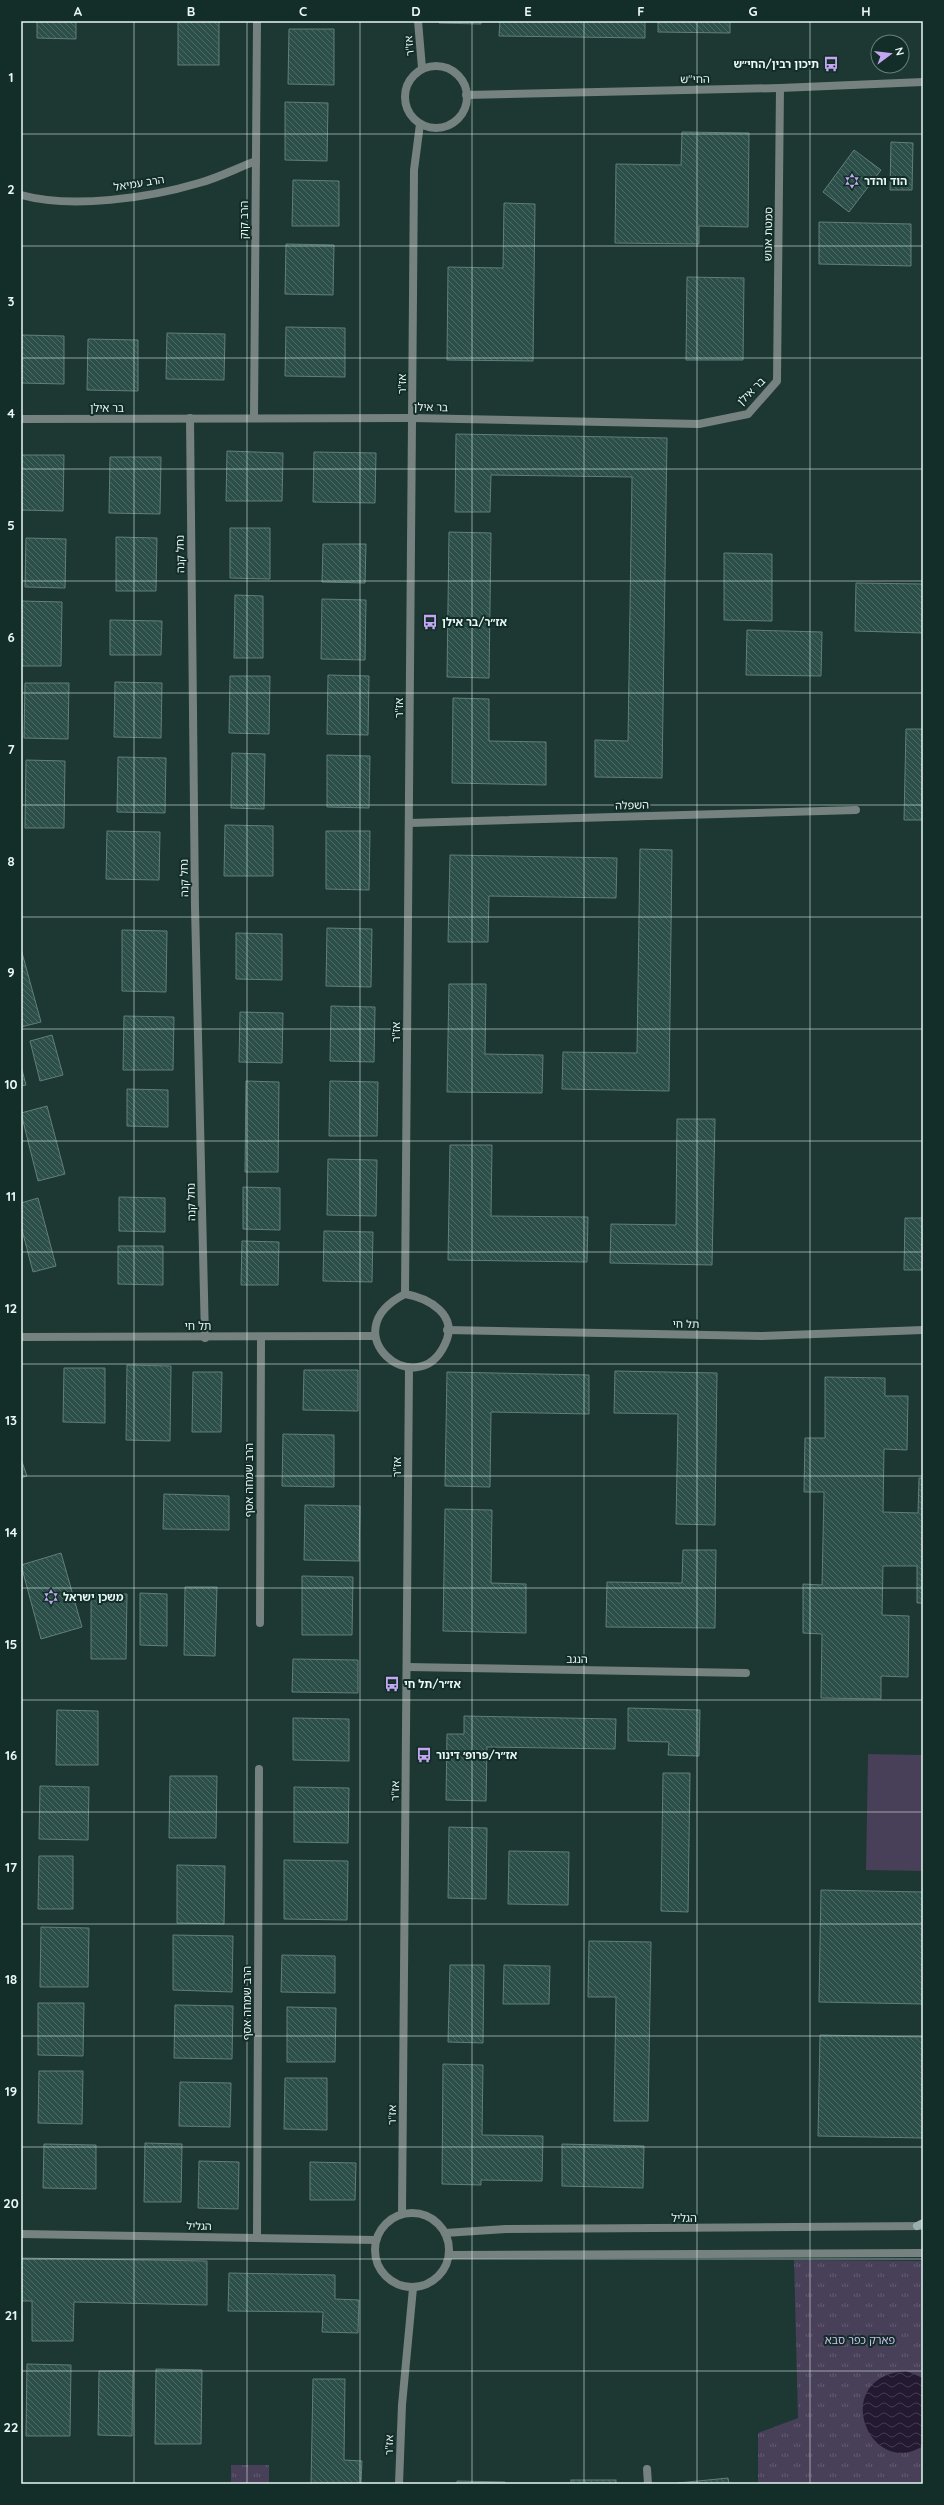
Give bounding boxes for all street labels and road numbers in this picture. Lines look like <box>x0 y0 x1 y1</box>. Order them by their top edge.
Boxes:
street label: אז"ר <box>401 35 417 57</box>
street label: החי"ש <box>680 72 710 86</box>
street label: הרב עמיאל <box>113 172 165 194</box>
street label: הרב קוק <box>237 201 251 239</box>
street label: סמטת אנוש <box>761 207 775 261</box>
street label: אז"ר <box>395 374 409 394</box>
street label: בר אילן <box>734 374 768 408</box>
street label: בר אילן <box>414 400 448 414</box>
street label: בר אילן <box>90 401 124 415</box>
street label: נחל קנה <box>173 535 187 573</box>
street label: אז"ר <box>392 698 406 718</box>
street label: השפלה <box>615 797 649 813</box>
street label: נחל קנה <box>177 859 191 897</box>
street label: אז"ר <box>389 1022 403 1042</box>
street label: נחל קנה <box>184 1183 198 1221</box>
street label: תל חי <box>672 1317 700 1331</box>
street label: תל חי <box>185 1319 211 1333</box>
street label: הרב שמחה אסף <box>242 1443 256 1517</box>
street label: אז"ר <box>390 1457 404 1477</box>
street label: הנגב <box>566 1652 588 1666</box>
street label: אז"ר <box>388 1781 402 1801</box>
street label: הרב שמחה אסף <box>240 1966 254 2040</box>
street label: אז"ר <box>385 2105 399 2125</box>
street label: הגליל <box>671 2211 697 2225</box>
street label: הגליל <box>186 2219 212 2233</box>
street label: אז"ר <box>382 2434 396 2456</box>

